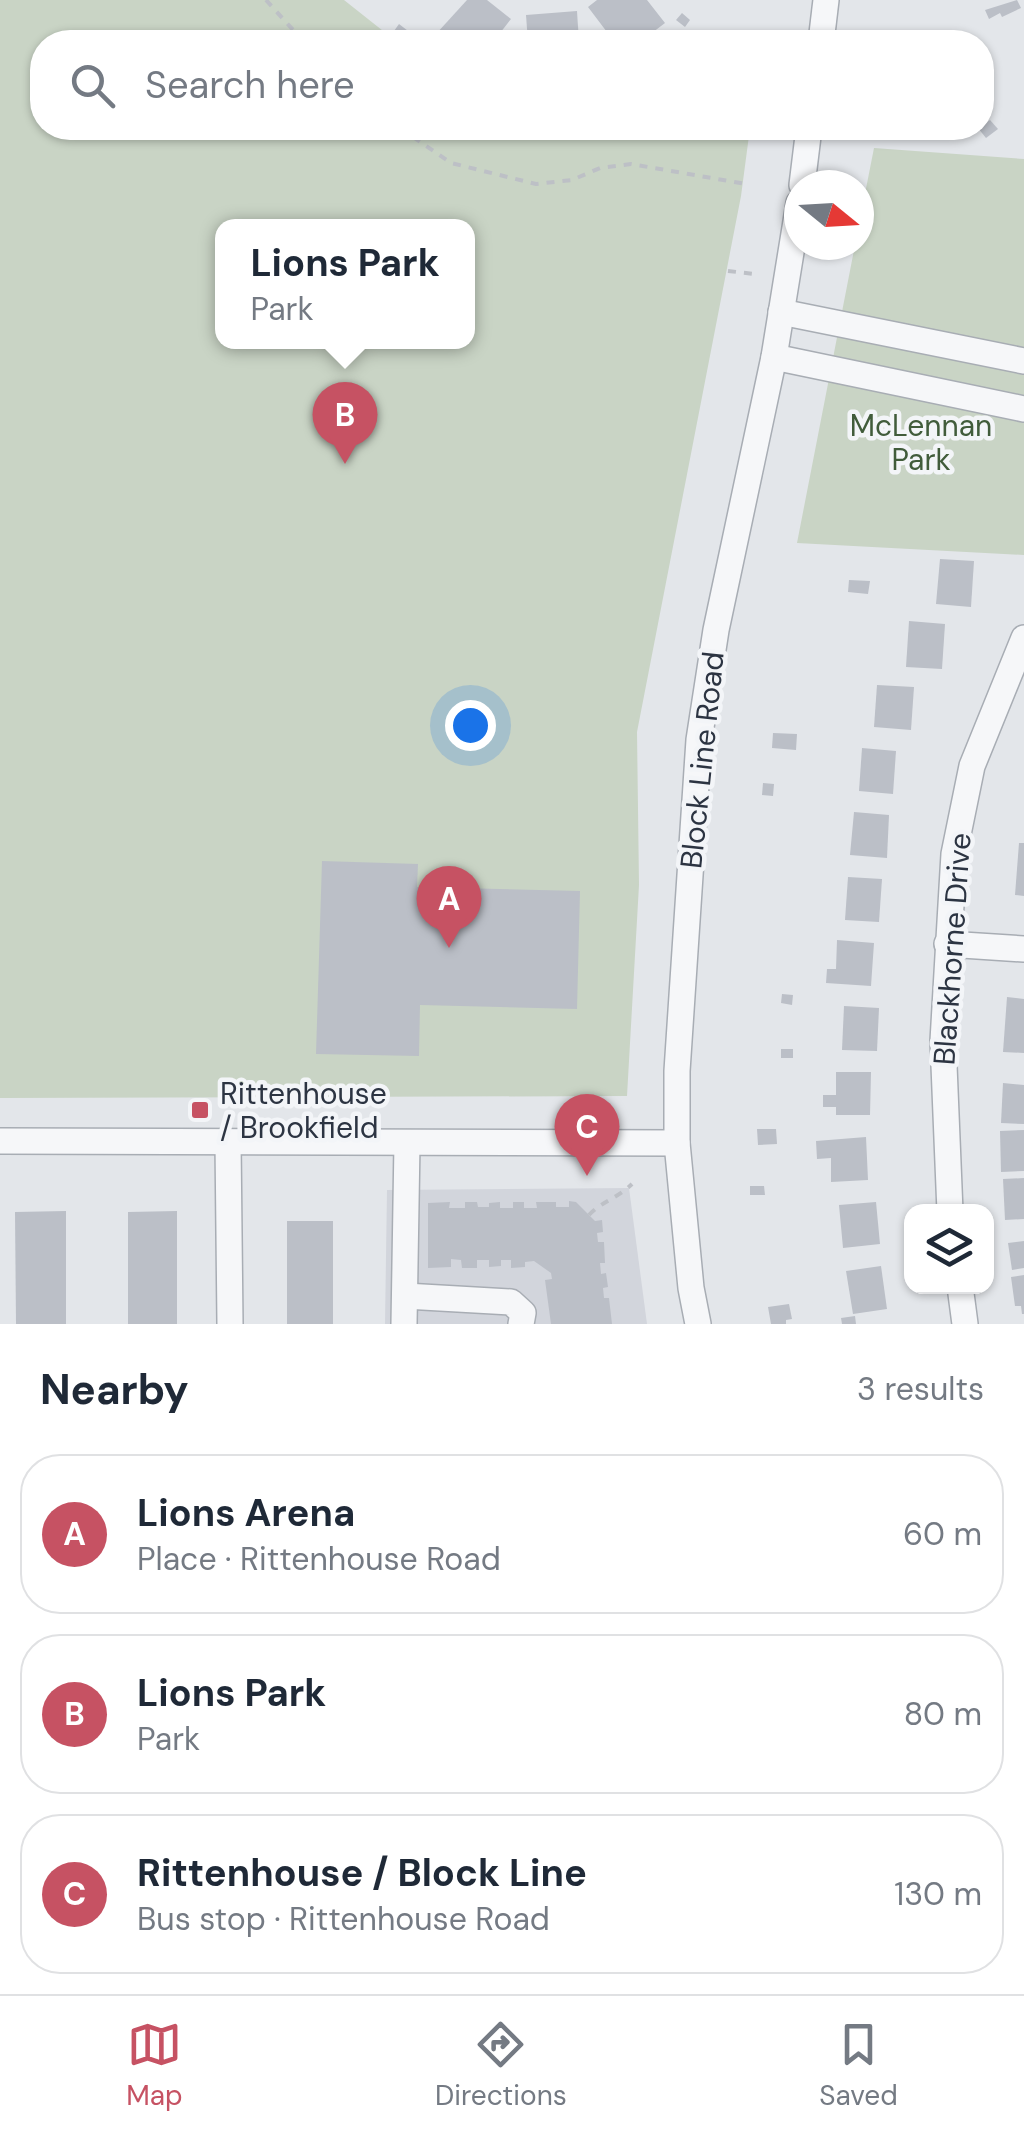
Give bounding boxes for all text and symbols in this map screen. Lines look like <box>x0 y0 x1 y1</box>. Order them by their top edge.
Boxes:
search box <box>30 30 994 140</box>
icon: search <box>65 58 120 113</box>
text: Search here <box>145 60 355 110</box>
north arrow <box>784 170 874 260</box>
popup <box>215 219 475 349</box>
text: Lions Park <box>250 238 440 288</box>
text: Park <box>250 288 314 330</box>
pin: B <box>312 382 378 464</box>
park label: McLennan Park <box>850 406 992 479</box>
street label: Block Line Road <box>671 650 733 870</box>
your location <box>445 700 496 751</box>
street label: Blackhorne Drive <box>924 832 980 1066</box>
pin: A <box>416 866 482 948</box>
place label: Rittenhouse / Brookfield <box>220 1074 387 1147</box>
pin: C <box>554 1094 620 1176</box>
marker: Rittenhouse / Brookfield <box>189 1099 211 1121</box>
map controls <box>904 1204 994 1294</box>
button: layers <box>904 1204 994 1294</box>
text: Nearby <box>40 1362 189 1417</box>
text: 3 results <box>857 1368 984 1410</box>
text: Lions Arena <box>137 1488 355 1538</box>
text: A <box>63 1513 86 1555</box>
text: 60 m <box>903 1513 982 1555</box>
text: Place · Rittenhouse Road <box>137 1538 501 1580</box>
text: Lions Park <box>137 1668 326 1718</box>
text: B <box>64 1693 85 1735</box>
text: 80 m <box>904 1693 982 1735</box>
text: Park <box>137 1718 200 1760</box>
text: Rittenhouse / Block Line <box>137 1848 587 1898</box>
text: C <box>63 1873 86 1915</box>
text: 130 m <box>894 1873 982 1915</box>
text: Bus stop · Rittenhouse Road <box>137 1898 550 1940</box>
tab: Map <box>126 2017 183 2114</box>
tab: Directions <box>435 2017 567 2114</box>
tab: Saved <box>819 2017 898 2114</box>

